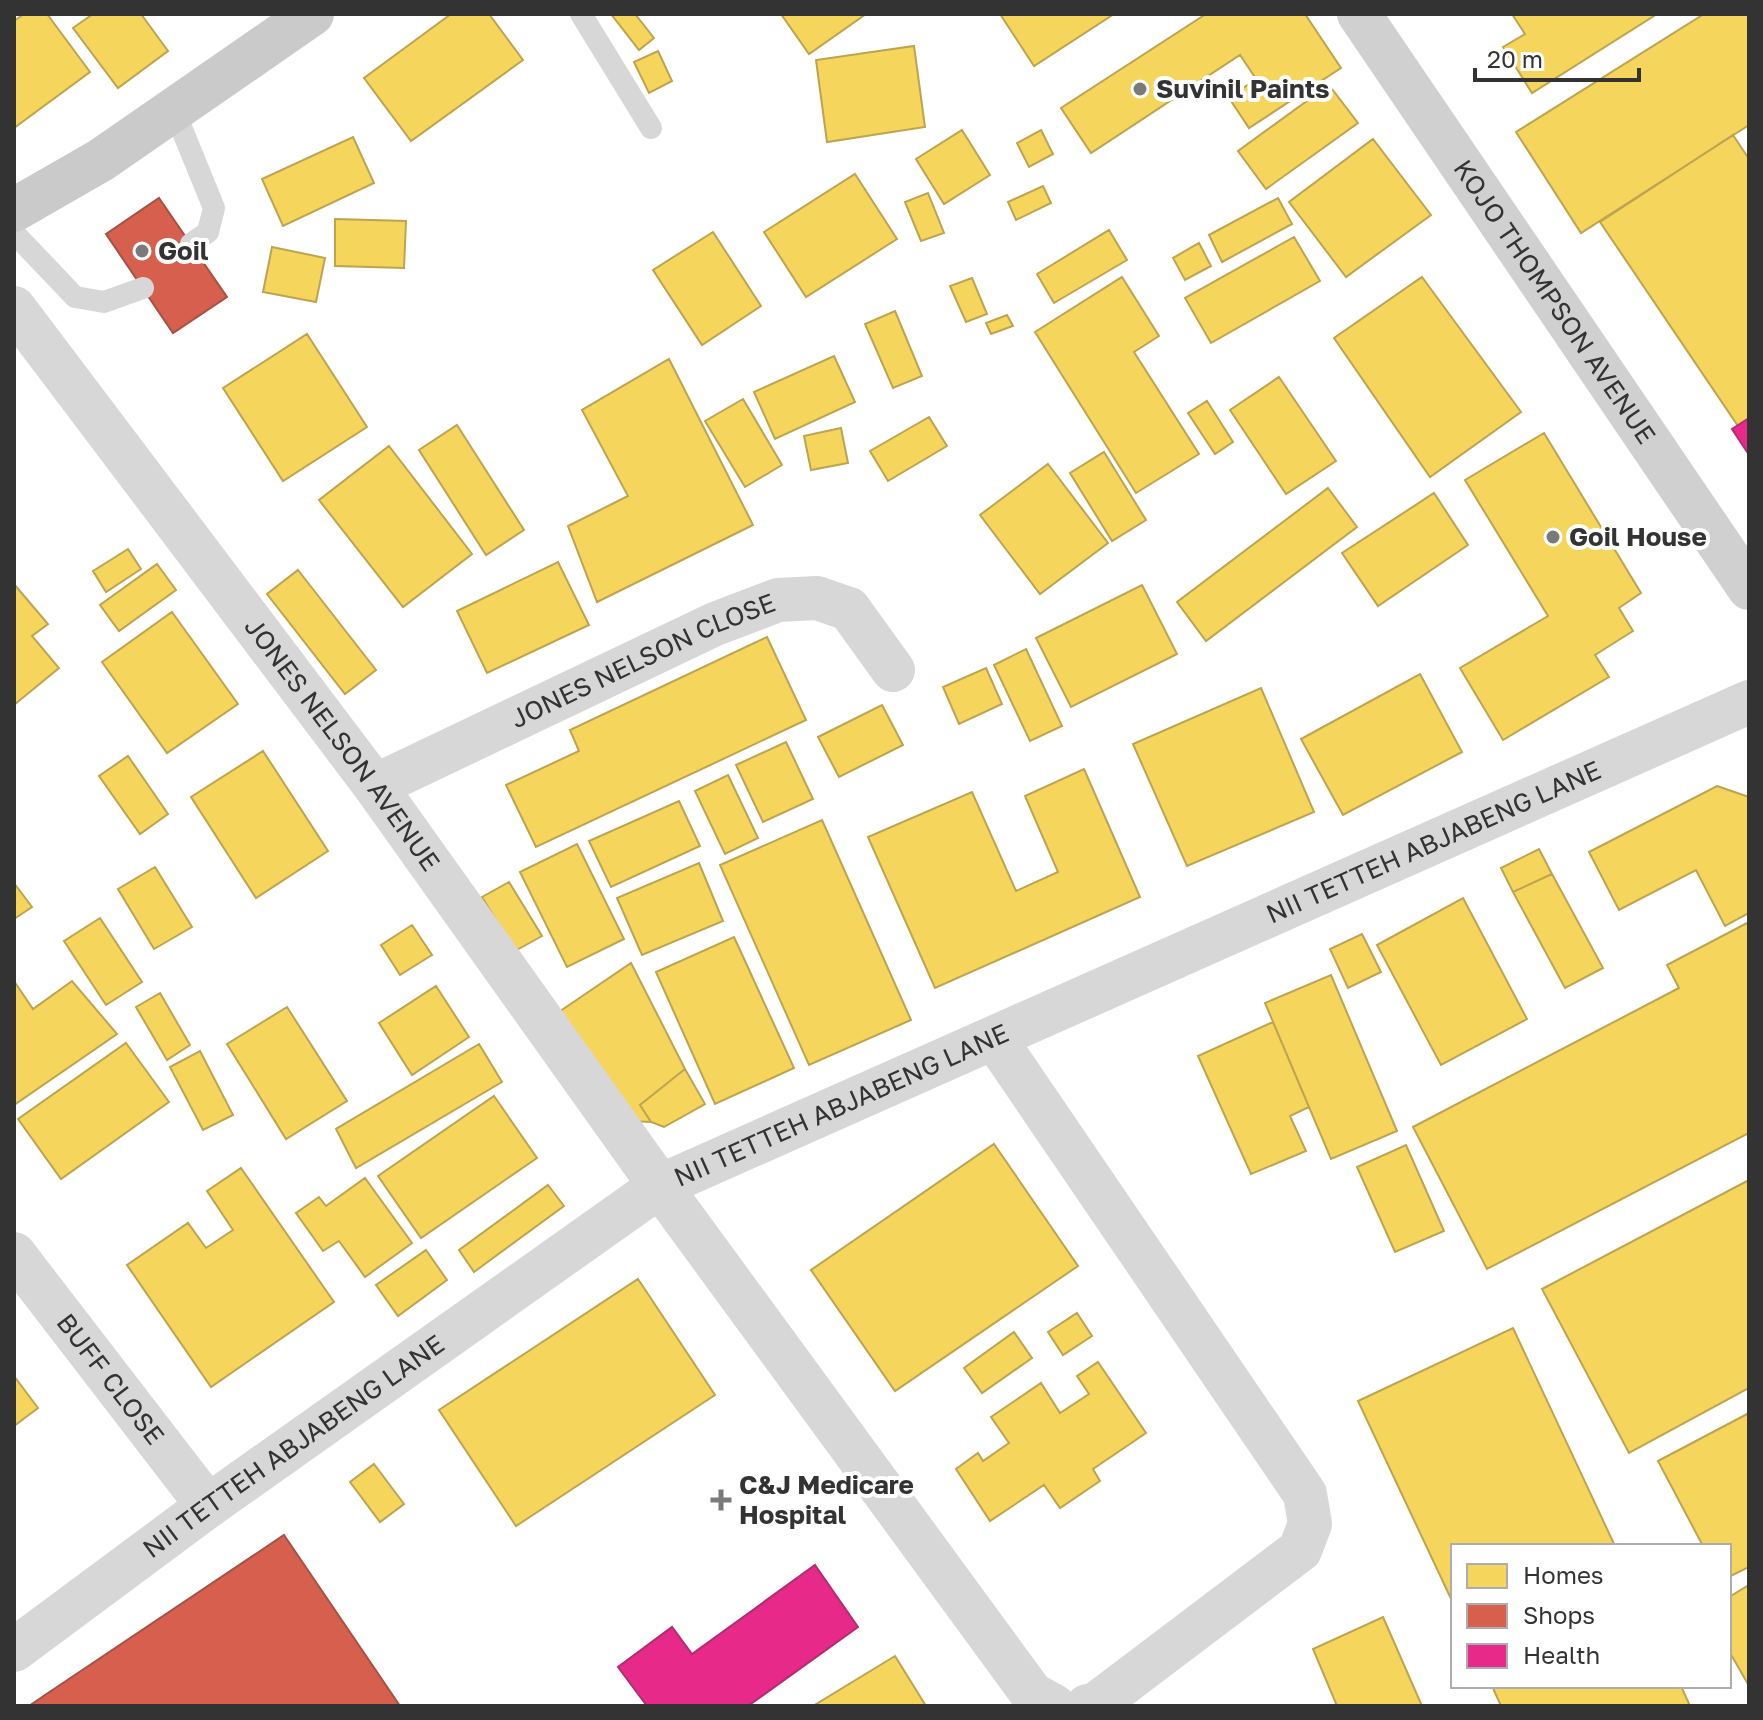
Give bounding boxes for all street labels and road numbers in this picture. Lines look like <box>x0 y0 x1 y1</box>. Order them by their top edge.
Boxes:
street label: KOJO THOMPSON AVENUE <box>1448 154 1662 449</box>
street label: JONES NELSON CLOSE <box>505 587 779 734</box>
street label: JONES NELSON AVENUE <box>238 611 447 877</box>
street label: NII TETTEH ABJABENG LANE <box>1261 754 1605 930</box>
street label: NII TETTEH ABJABENG LANE <box>669 1017 1013 1193</box>
street label: BUFF CLOSE <box>51 1307 171 1451</box>
street label: NII TETTEH ABJABENG LANE <box>137 1328 450 1564</box>

